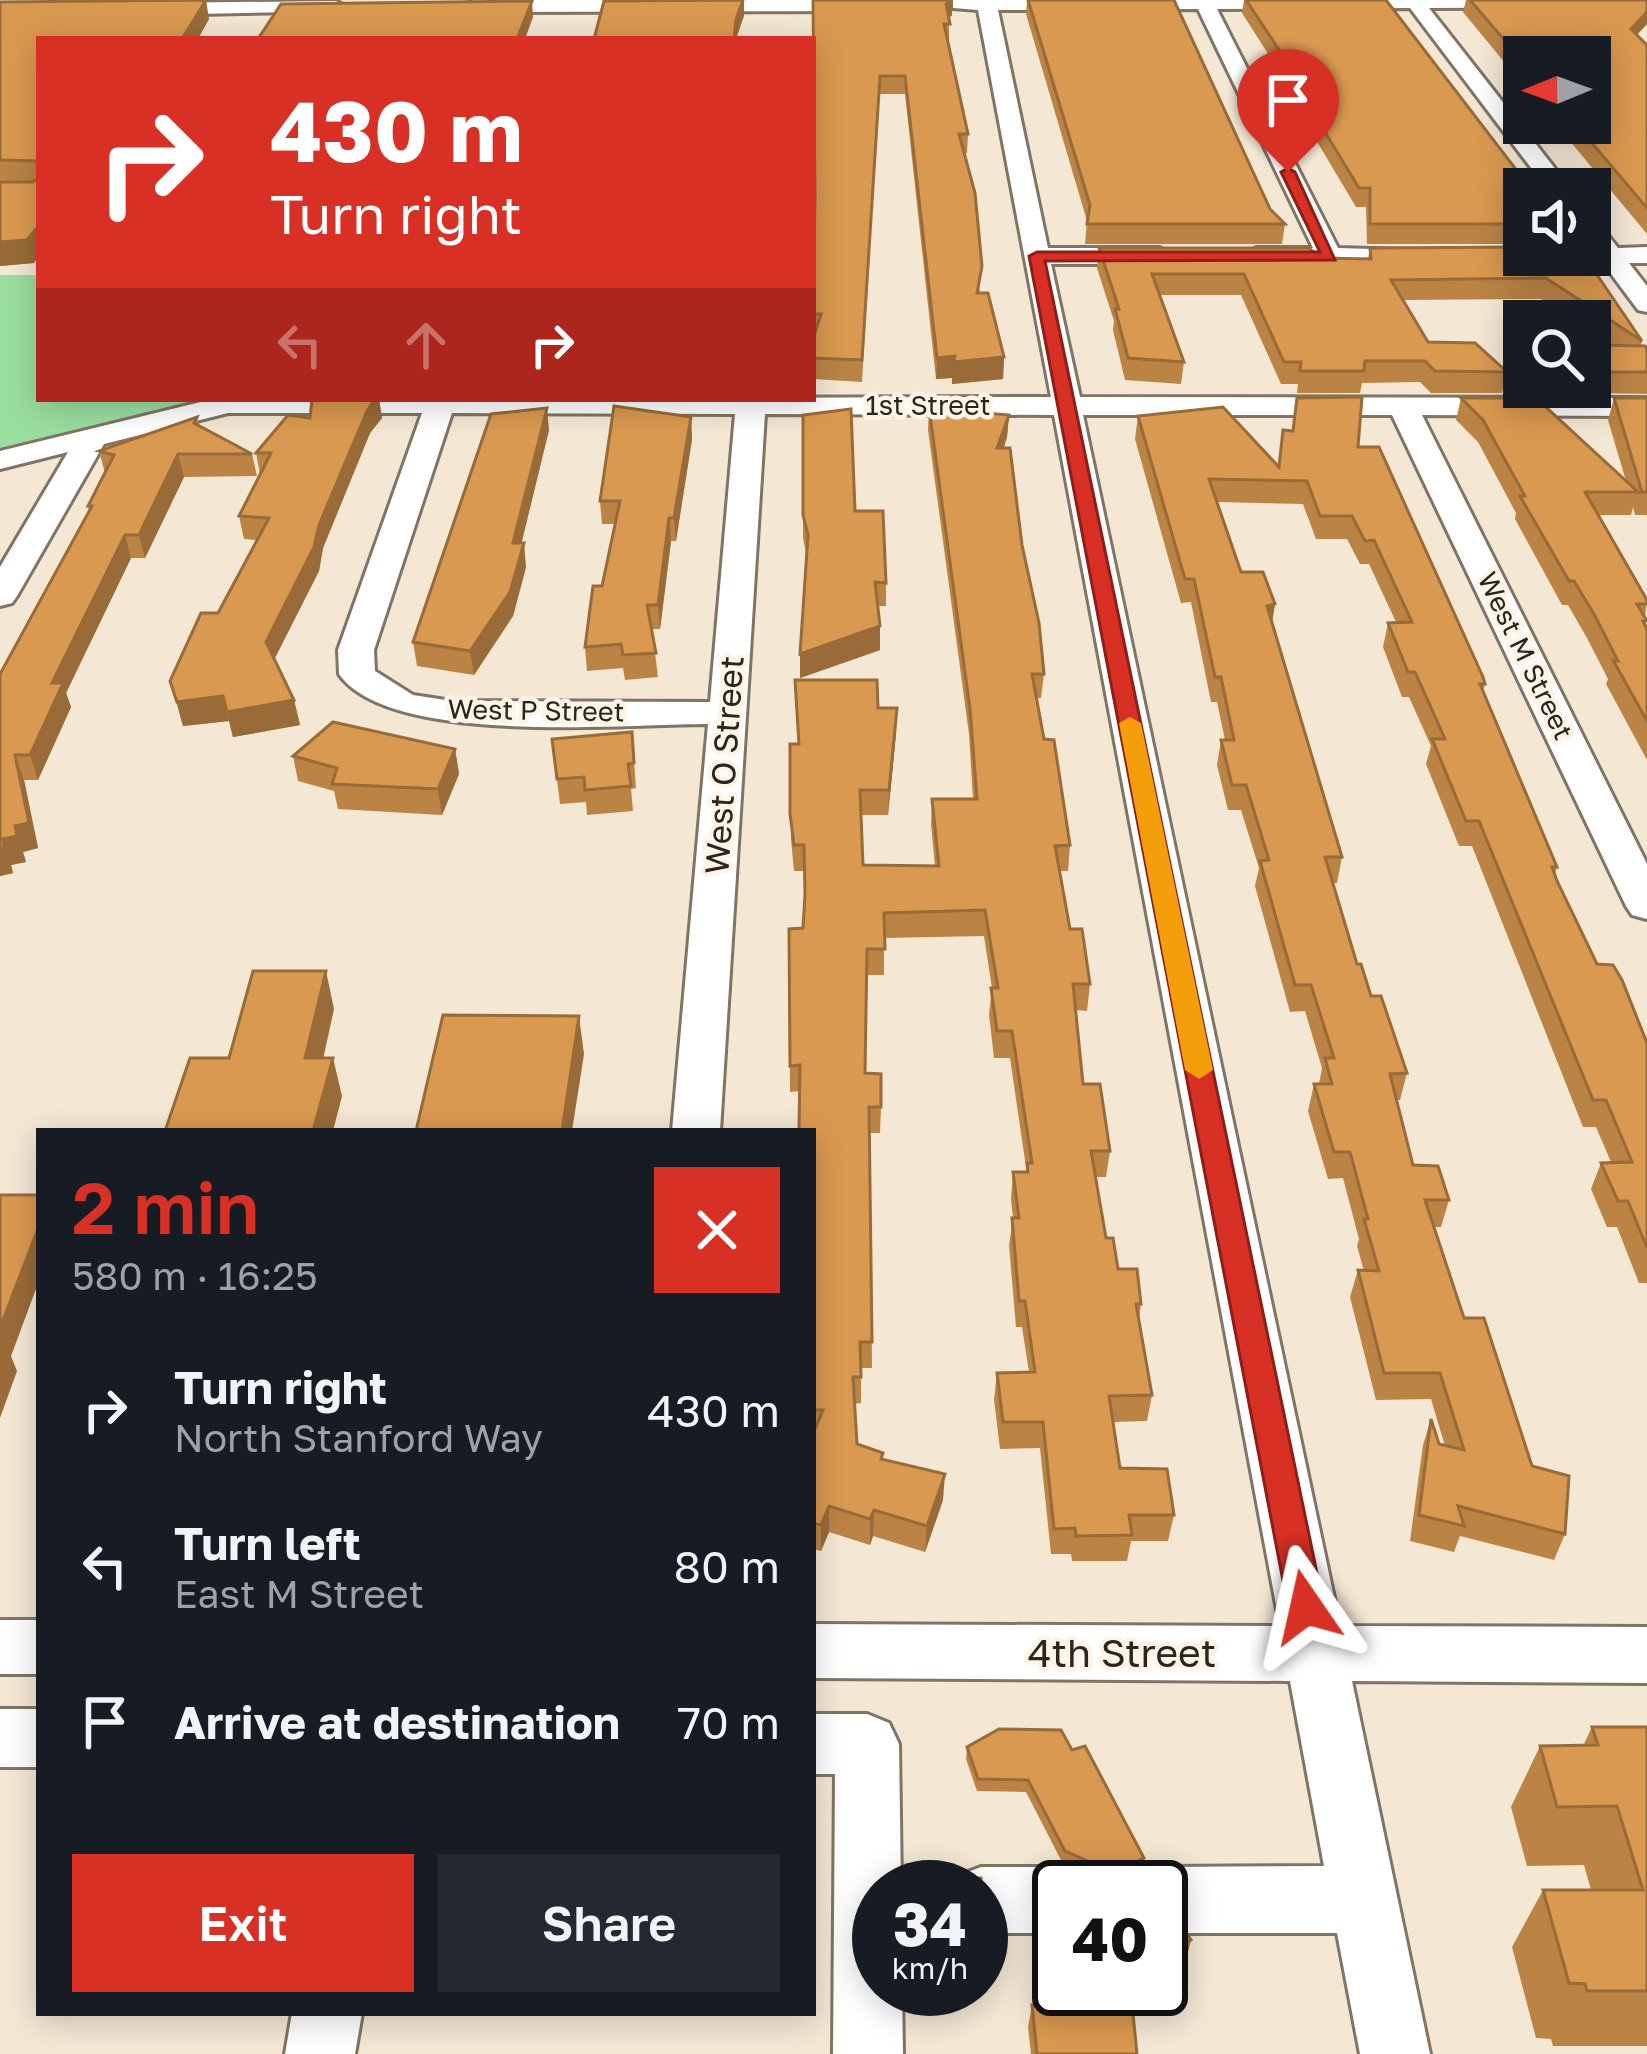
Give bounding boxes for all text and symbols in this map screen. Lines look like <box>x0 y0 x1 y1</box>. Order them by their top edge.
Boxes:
north arrow <box>1503 36 1611 144</box>
map controls <box>1503 36 1611 408</box>
pin <box>1237 49 1339 172</box>
icon: arrive <box>1255 67 1321 133</box>
text: 430 m <box>270 80 523 180</box>
icon: right <box>72 84 228 240</box>
button: sound <box>1503 168 1611 276</box>
text: Turn right <box>270 181 522 246</box>
button: search <box>1503 300 1611 408</box>
icon: left <box>267 312 333 378</box>
icon: ahead <box>393 312 459 378</box>
icon: right <box>519 312 585 378</box>
street label: 1st Street <box>866 389 990 421</box>
street label: West M Street <box>1472 567 1580 744</box>
street label: West O Street <box>696 654 751 875</box>
street label: West P Street <box>447 692 625 728</box>
text: 2 min <box>72 1163 259 1250</box>
button: close <box>654 1167 780 1293</box>
text: 580 m · 16:25 <box>72 1252 318 1299</box>
text: Turn right <box>174 1360 387 1414</box>
icon: right <box>72 1377 138 1443</box>
text: 430 m <box>647 1383 780 1437</box>
text: North Stanford Way <box>174 1414 543 1461</box>
text: Turn left <box>174 1516 361 1570</box>
icon: left <box>72 1533 138 1599</box>
text: 80 m <box>674 1539 780 1593</box>
position arrow <box>1243 1544 1369 1670</box>
text: East M Street <box>174 1570 424 1617</box>
street label: 4th Street <box>1028 1629 1216 1676</box>
icon: arrive <box>72 1689 138 1755</box>
text: Arrive at destination <box>174 1695 620 1749</box>
text: 70 m <box>677 1695 780 1749</box>
button: Exit <box>72 1854 414 1992</box>
button: Share <box>438 1854 780 1992</box>
speed limit sign: 40 <box>1032 1860 1188 2016</box>
text: 34 <box>893 1887 967 1959</box>
text: km/h <box>892 1950 968 1986</box>

